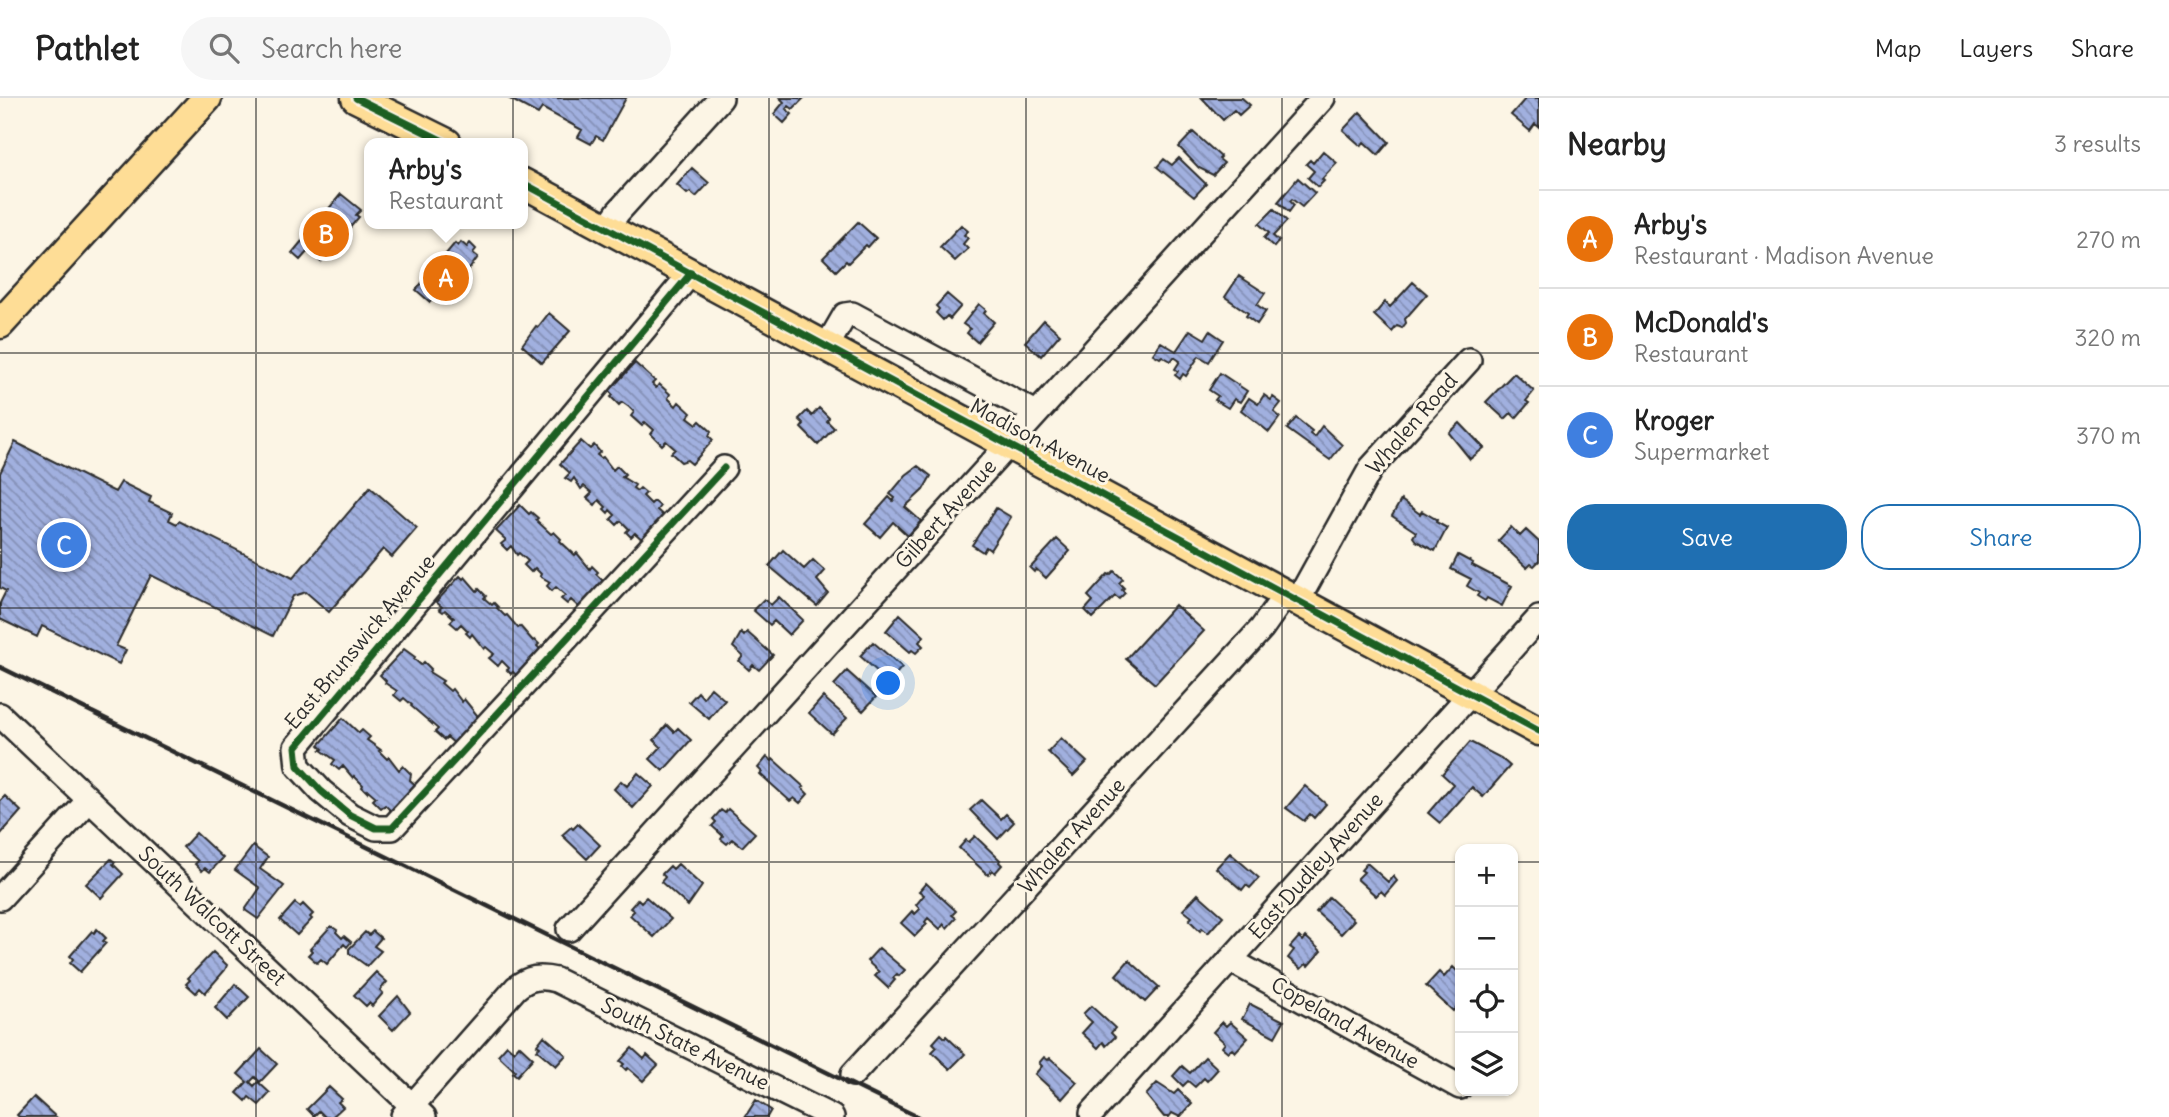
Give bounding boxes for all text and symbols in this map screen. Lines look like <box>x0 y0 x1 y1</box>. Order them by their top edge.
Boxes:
search box <box>181 17 671 80</box>
text: Pathlet <box>35 27 139 69</box>
icon: search <box>205 29 243 67</box>
text: Search here <box>261 32 402 65</box>
text: Map <box>1875 33 1921 63</box>
text: Layers <box>1959 33 2033 63</box>
text: Share <box>2071 33 2134 63</box>
text: Nearby <box>1567 125 1667 163</box>
text: 3 results <box>2054 129 2141 158</box>
popup <box>364 138 528 229</box>
text: Arby's <box>389 153 462 186</box>
text: Restaurant <box>389 186 503 215</box>
pin: B <box>303 208 349 260</box>
text: Arby's <box>1634 208 1707 241</box>
text: A <box>1583 225 1597 254</box>
text: 270 m <box>2076 225 2141 254</box>
text: Restaurant · Madison Avenue <box>1634 241 1934 270</box>
pin: A <box>423 252 469 304</box>
text: McDonald's <box>1634 306 1769 339</box>
text: B <box>1582 323 1598 352</box>
text: 320 m <box>2075 323 2141 352</box>
text: Restaurant <box>1634 339 1748 368</box>
street label: Whalen Road <box>1360 367 1463 480</box>
street label: Madison Avenue <box>966 392 1115 489</box>
text: Kroger <box>1634 404 1714 437</box>
text: C <box>1582 421 1598 450</box>
text: 370 m <box>2076 421 2141 450</box>
text: Supermarket <box>1634 437 1770 466</box>
street label: Gilbert Avenue <box>889 453 1002 574</box>
button: Save <box>1567 504 1847 570</box>
button: Share <box>1861 504 2141 570</box>
pin: C <box>41 519 87 571</box>
street label: East Brunswick Avenue <box>279 549 441 735</box>
your location <box>871 666 905 700</box>
street label: Whalen Avenue <box>1012 772 1131 899</box>
street label: East Dudley Avenue <box>1243 787 1389 945</box>
street label: South Walcott Street <box>133 840 292 991</box>
map controls <box>1455 844 1518 1096</box>
button: + <box>1455 844 1518 907</box>
button: − <box>1455 907 1518 970</box>
button: locate <box>1455 970 1518 1033</box>
street label: Copeland Avenue <box>1266 971 1424 1074</box>
street label: South State Avenue <box>597 991 774 1096</box>
button: layers <box>1455 1033 1518 1096</box>

